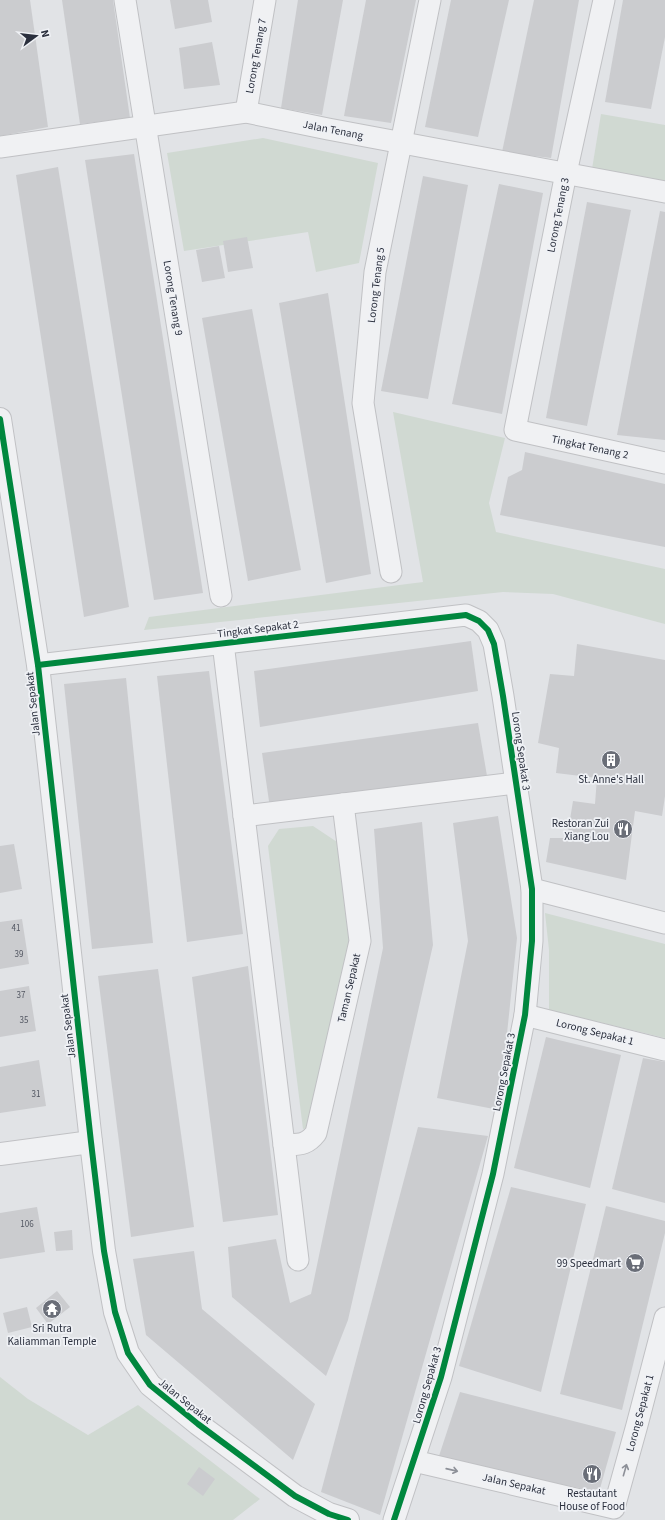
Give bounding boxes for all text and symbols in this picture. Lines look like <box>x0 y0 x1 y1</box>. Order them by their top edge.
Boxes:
north arrow <box>16 16 56 56</box>
street label: Lorong Tenang 7 <box>242 17 270 95</box>
text: N <box>37 28 53 39</box>
street label: Jalan Tenang <box>302 117 365 143</box>
street label: Lorong Tenang 3 <box>543 176 573 254</box>
street label: Lorong Tenang 5 <box>364 246 388 324</box>
street label: Lorong Tenang 9 <box>160 259 186 337</box>
street label: Tingkat Tenang 2 <box>550 432 630 462</box>
street label: Tingkat Sepakat 2 <box>217 617 299 641</box>
street label: Jalan Sepakat <box>22 671 44 737</box>
street label: Lorong Sepakat 3 <box>508 711 534 791</box>
building icon: St. Anne's Hall <box>600 749 622 771</box>
place label: St. Anne's Hall <box>578 772 644 787</box>
place label: Restoran Zui Xiang Lou <box>552 816 609 844</box>
restaurant icon: Restoran Zui Xiang Lou <box>612 818 634 840</box>
house number: 41 <box>12 922 20 935</box>
house number: 39 <box>15 948 24 961</box>
street label: Taman Sepakat <box>334 952 364 1024</box>
house number: 37 <box>17 989 26 1002</box>
street label: Jalan Sepakat <box>57 993 79 1059</box>
house number: 35 <box>20 1014 29 1027</box>
street label: Lorong Sepakat 1 <box>555 1015 635 1049</box>
street label: Lorong Sepakat 3 <box>489 1032 519 1112</box>
house number: 31 <box>32 1088 40 1101</box>
house number: 106 <box>20 1218 34 1231</box>
supermarket icon: 99 Speedmart <box>624 1252 646 1274</box>
place label: 99 Speedmart <box>557 1256 621 1271</box>
temple icon: Sri Rutra Kaliamman Temple <box>41 1298 63 1320</box>
place label: Sri Rutra Kaliamman Temple <box>7 1321 97 1349</box>
street label: Lorong Sepakat 3 <box>409 1345 445 1425</box>
street label: Lorong Sepakat 1 <box>622 1373 658 1453</box>
street label: Jalan Sepakat <box>155 1375 215 1427</box>
restaurant icon: Restautant House of Food <box>581 1463 603 1485</box>
one-way arrow <box>622 1464 629 1477</box>
one-way arrow <box>446 1466 459 1474</box>
street label: Jalan Sepakat <box>481 1469 547 1499</box>
place label: Restautant House of Food <box>559 1486 625 1514</box>

